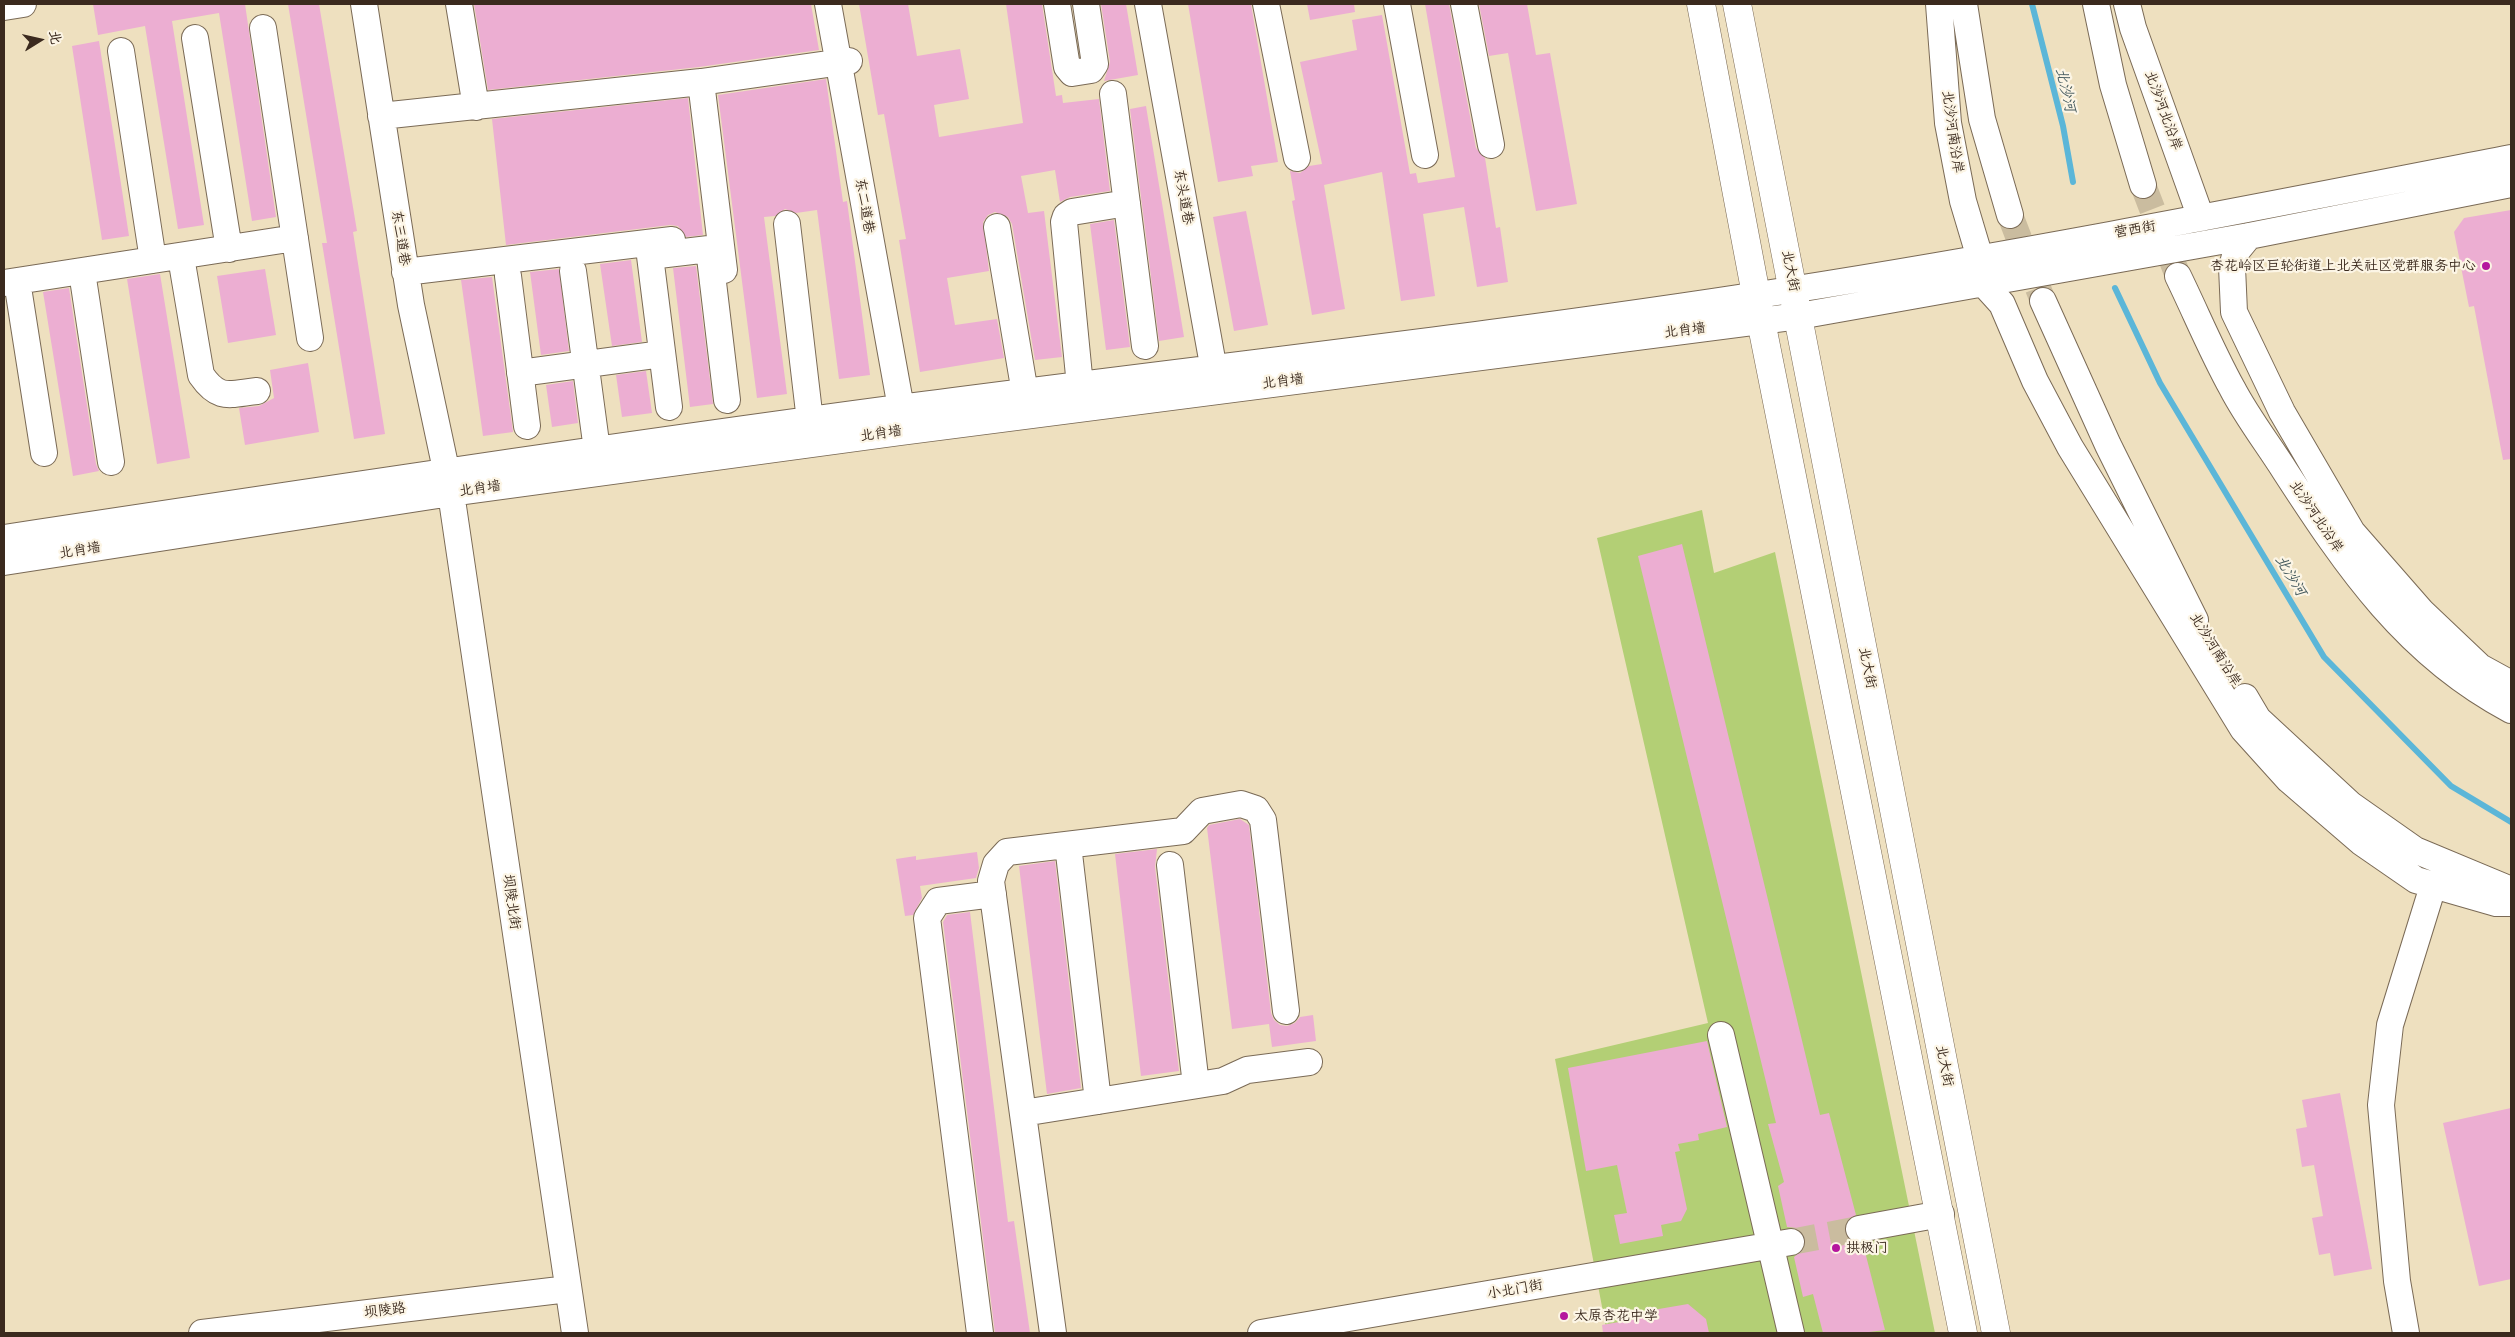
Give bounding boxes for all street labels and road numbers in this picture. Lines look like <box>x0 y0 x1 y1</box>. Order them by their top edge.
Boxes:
street label: 北沙河北沿岸 <box>2141 69 2185 153</box>
street label: 北沙河南沿岸 <box>1938 89 1966 175</box>
street label: 东头道巷 <box>1170 168 1196 226</box>
street label: 东二道巷 <box>851 177 877 235</box>
street label: 东三道巷 <box>387 209 413 267</box>
street label: 营西街 <box>2113 218 2157 242</box>
street label: 北大街 <box>1778 249 1802 293</box>
street label: 北肖墙 <box>1663 320 1707 342</box>
street label: 北肖墙 <box>1261 371 1305 393</box>
street label: 北肖墙 <box>859 423 903 445</box>
street label: 北沙河北沿岸 <box>2286 477 2346 557</box>
street label: 北肖墙 <box>458 478 502 500</box>
street label: 北肖墙 <box>58 539 102 563</box>
street label: 北沙河南沿岸 <box>2186 610 2244 690</box>
street label: 北大街 <box>1855 646 1879 690</box>
street label: 坝陵北街 <box>499 873 523 931</box>
street label: 北大街 <box>1932 1044 1956 1088</box>
street label: 小北门街 <box>1486 1277 1544 1303</box>
street label: 坝陵路 <box>363 1300 407 1322</box>

